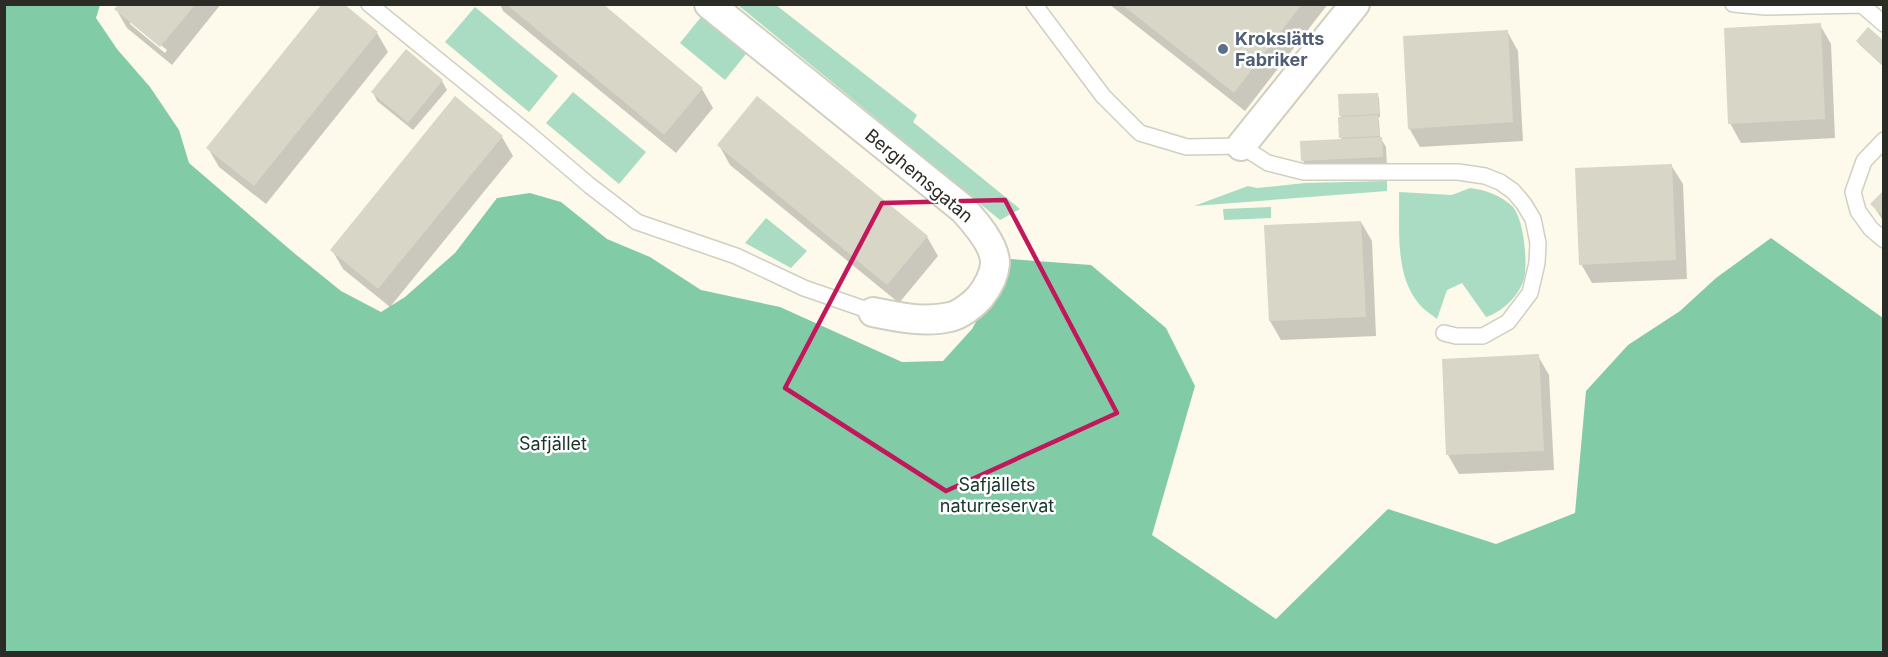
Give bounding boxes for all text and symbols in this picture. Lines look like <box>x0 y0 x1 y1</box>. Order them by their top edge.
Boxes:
place label: Krokslätts Fabriker <box>1235 28 1324 70</box>
marker: Krokslätts Fabriker <box>1216 42 1230 56</box>
street label: Berghemsgatan <box>861 124 977 227</box>
park label: Safjället <box>519 433 587 454</box>
park label: Safjällets naturreservat <box>940 474 1054 516</box>

